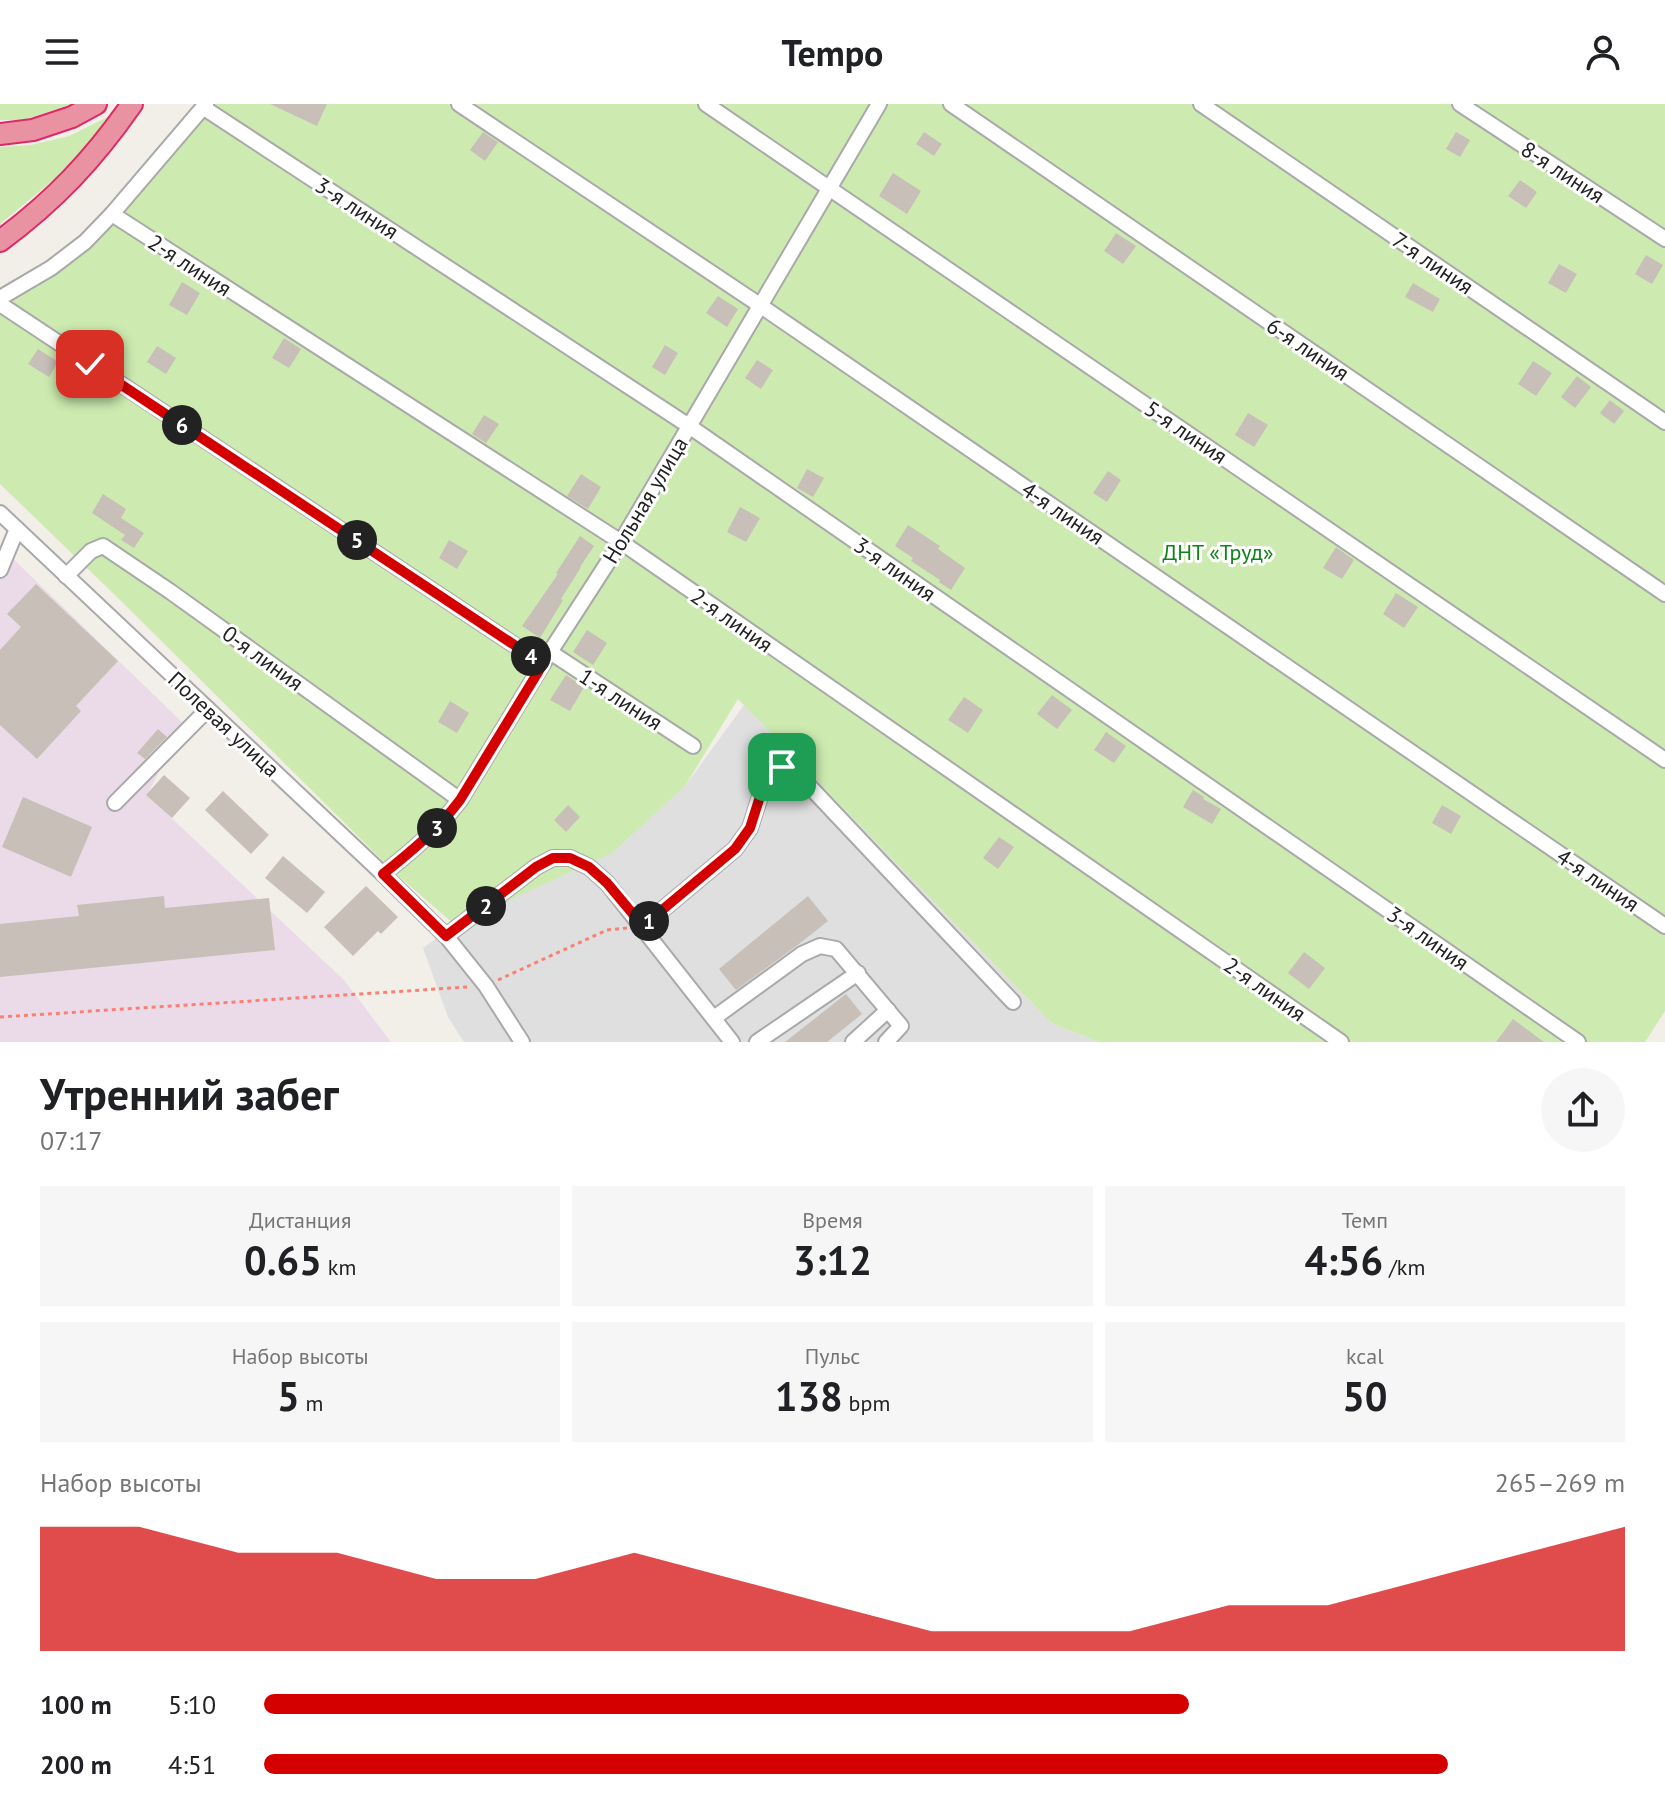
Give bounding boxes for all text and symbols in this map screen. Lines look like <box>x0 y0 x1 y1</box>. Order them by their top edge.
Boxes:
text: Tempo <box>782 29 883 76</box>
icon: menu <box>40 30 84 74</box>
icon: person <box>1581 30 1625 74</box>
street label: 8-я линия <box>1516 135 1610 209</box>
street label: 3-я линия <box>310 171 404 245</box>
street label: 7-я линия <box>1387 226 1479 300</box>
street label: 2-я линия <box>143 228 237 302</box>
street label: 6-я линия <box>1261 311 1355 387</box>
pin <box>56 330 124 398</box>
icon: check <box>68 342 112 386</box>
street label: 5-я линия <box>1139 394 1233 470</box>
pin: 6 <box>162 405 202 445</box>
text: 6 <box>176 411 188 439</box>
street label: Нольная улица <box>596 432 694 568</box>
street label: 4-я линия <box>1016 475 1110 551</box>
pin: 5 <box>337 520 377 560</box>
text: 5 <box>351 526 363 554</box>
street label: 3-я линия <box>849 531 941 607</box>
park label: ДНТ «Труд» <box>1162 538 1274 566</box>
street label: 2-я линия <box>686 582 778 658</box>
street label: 0-я линия <box>217 619 309 697</box>
pin: 4 <box>511 636 551 676</box>
text: 4 <box>525 642 537 670</box>
street label: 1-я линия <box>574 662 668 736</box>
street label: Полевая улица <box>162 665 286 783</box>
pin <box>748 733 816 801</box>
icon: arrive <box>760 745 804 789</box>
pin: 3 <box>417 808 457 848</box>
text: 3 <box>431 814 443 842</box>
street label: 4-я линия <box>1551 842 1645 918</box>
pin: 2 <box>466 886 506 926</box>
text: 2 <box>480 892 492 920</box>
street label: 3-я линия <box>1382 900 1474 976</box>
pin: 1 <box>629 901 669 941</box>
text: 1 <box>643 907 655 935</box>
street label: 2-я линия <box>1219 951 1311 1027</box>
text: Утренний забег <box>40 1065 339 1122</box>
button: share <box>1541 1068 1625 1152</box>
text: 07:17 <box>40 1124 102 1157</box>
text: Дистанция <box>249 1206 351 1234</box>
text: Время <box>802 1206 863 1234</box>
text: Темп <box>1342 1206 1388 1234</box>
text: 0.65 <box>244 1234 322 1286</box>
text: 3:12 <box>793 1234 872 1286</box>
text: 4:56 <box>1304 1234 1383 1286</box>
text: km <box>322 1253 356 1281</box>
text: /km <box>1383 1253 1425 1281</box>
text: Набор высоты <box>232 1342 369 1370</box>
text: Пульс <box>805 1342 860 1370</box>
text: kcal <box>1346 1342 1384 1370</box>
text: 5 <box>277 1370 300 1422</box>
text: 138 <box>775 1370 843 1422</box>
text: 50 <box>1342 1370 1388 1422</box>
text: m <box>300 1389 323 1417</box>
text: bpm <box>843 1389 890 1417</box>
text: Набор высоты <box>40 1466 202 1499</box>
text: 265–269 m <box>1495 1466 1625 1499</box>
text: 100 m <box>40 1688 112 1721</box>
text: 5:10 <box>168 1688 216 1721</box>
text: 200 m <box>40 1748 112 1781</box>
text: 4:51 <box>168 1748 216 1781</box>

